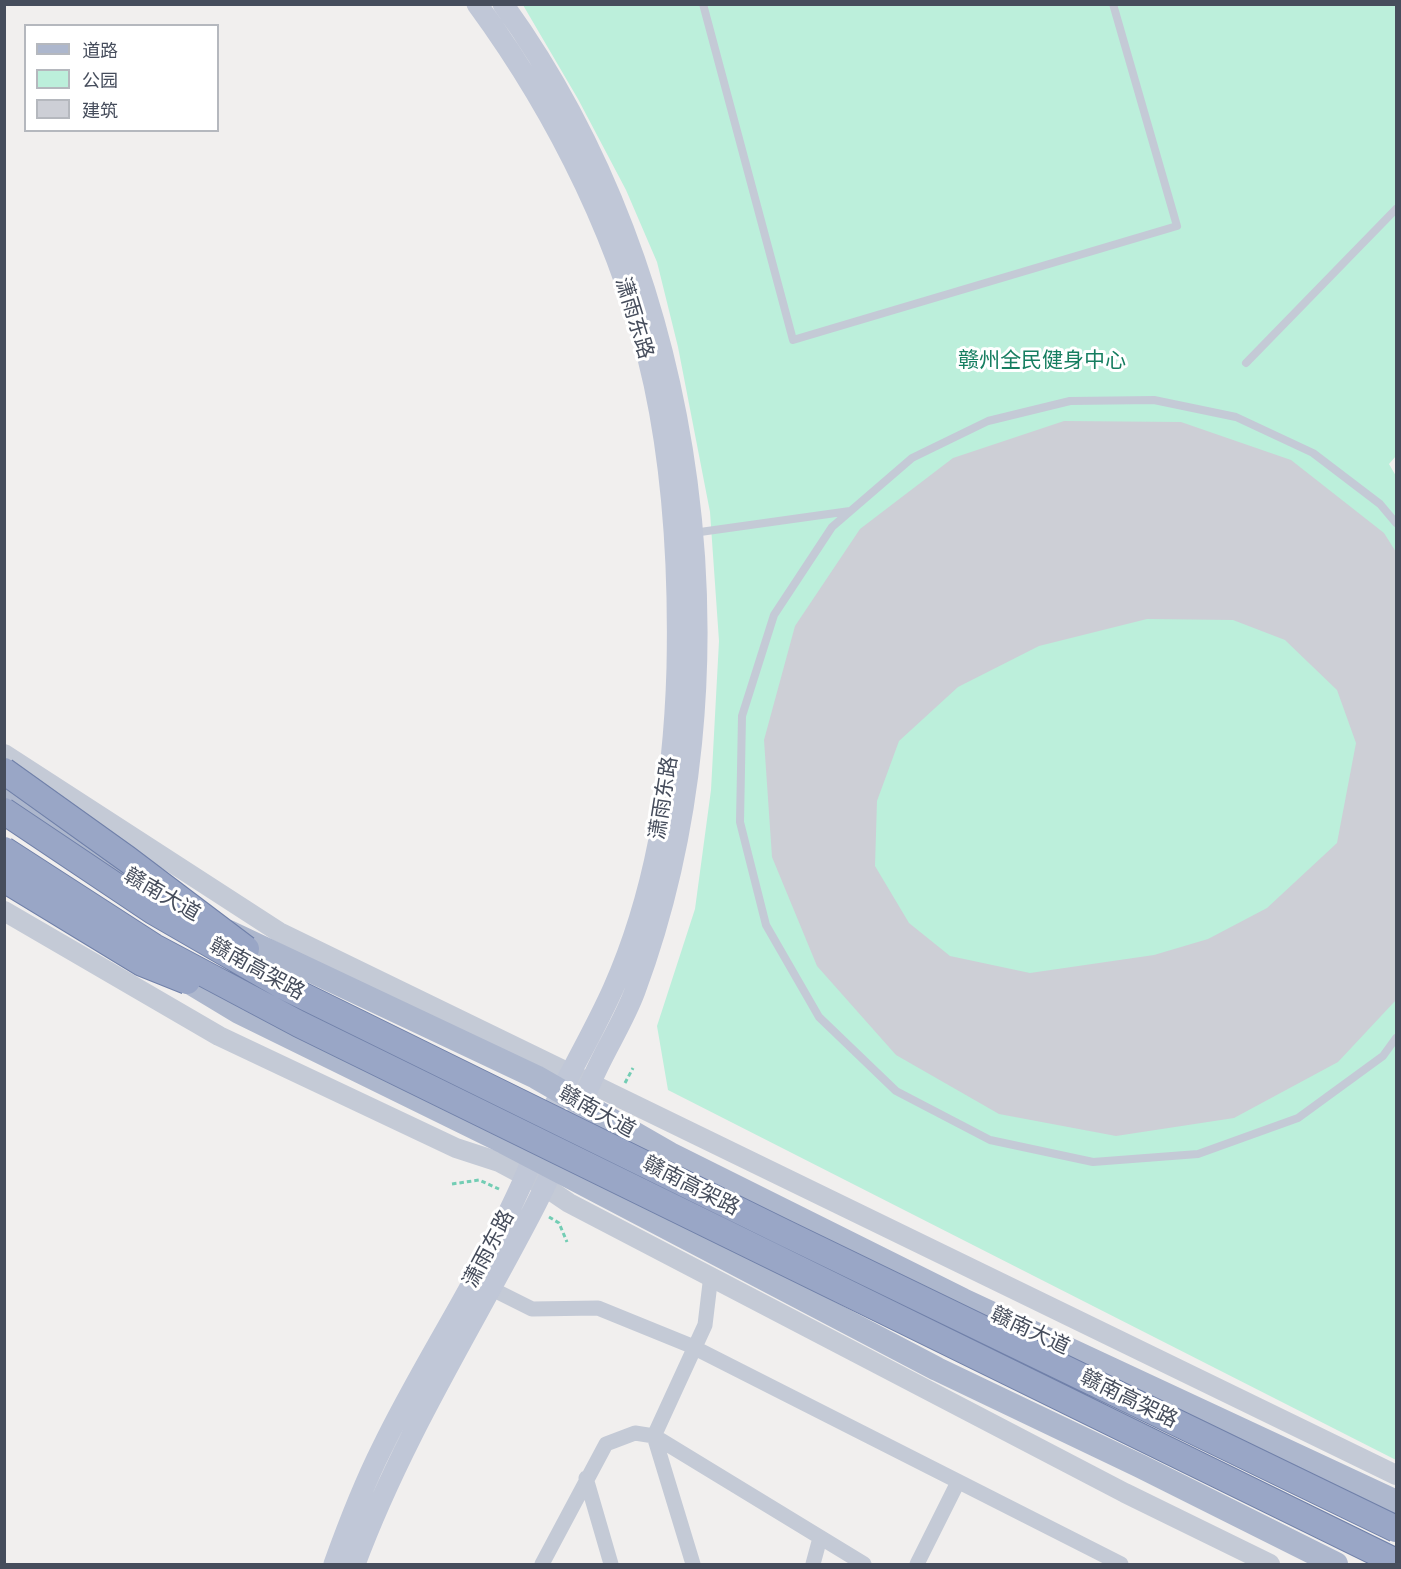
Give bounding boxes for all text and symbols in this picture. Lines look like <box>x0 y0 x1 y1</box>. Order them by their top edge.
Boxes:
legend <box>24 24 219 132</box>
text: 道路 <box>82 40 118 62</box>
text: 公园 <box>82 70 118 92</box>
text: 建筑 <box>82 100 118 122</box>
street label: 潇雨东路 <box>610 274 658 362</box>
park label: 赣州全民健身中心 <box>958 348 1126 374</box>
street label: 潇雨东路 <box>645 755 683 841</box>
street label: 赣南大道 <box>119 863 205 927</box>
street label: 赣南高架路 <box>205 933 309 1005</box>
street label: 赣南大道 <box>554 1081 640 1143</box>
street label: 赣南高架路 <box>639 1151 743 1221</box>
street label: 潇雨东路 <box>458 1206 520 1292</box>
street label: 赣南大道 <box>987 1302 1073 1360</box>
street label: 赣南高架路 <box>1076 1365 1182 1433</box>

